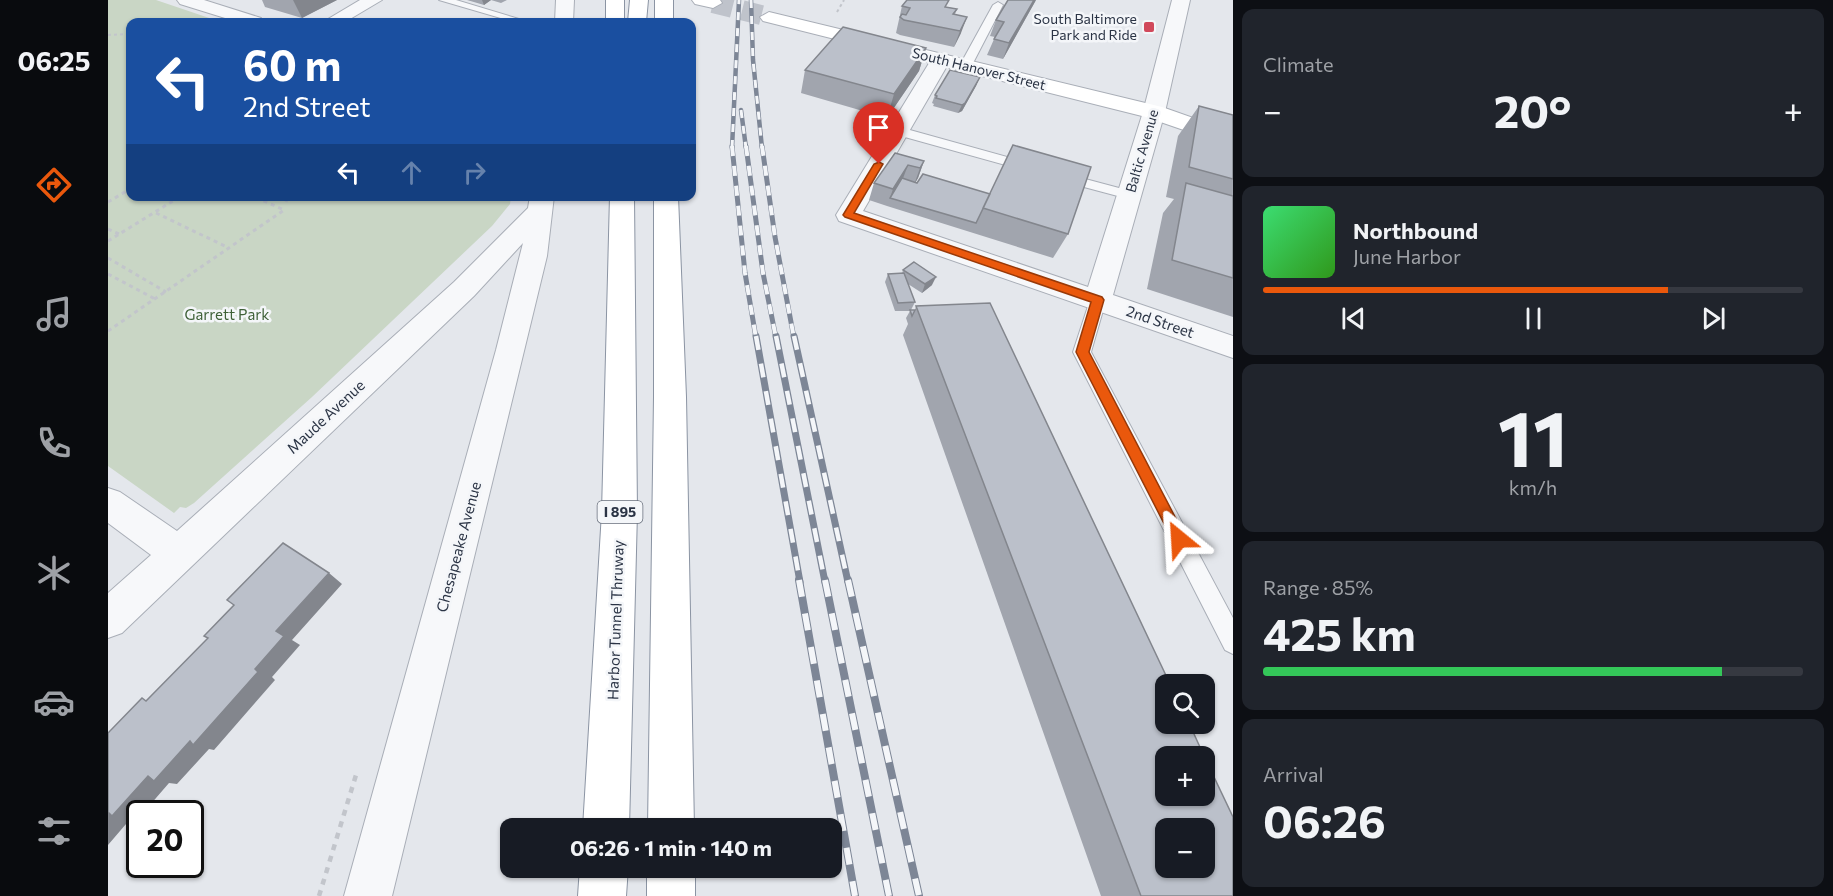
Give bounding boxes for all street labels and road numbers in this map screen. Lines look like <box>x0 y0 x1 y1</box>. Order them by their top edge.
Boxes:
street label: South Hanover Street <box>911 44 1048 93</box>
street label: Baltic Avenue <box>1122 107 1161 194</box>
street label: 2nd Street <box>1124 301 1197 341</box>
street label: Maude Avenue <box>283 376 368 457</box>
street label: Chesapeake Avenue <box>432 479 484 614</box>
road number: I 895 <box>598 501 642 523</box>
street label: Harbor Tunnel Thruway <box>603 539 627 700</box>

